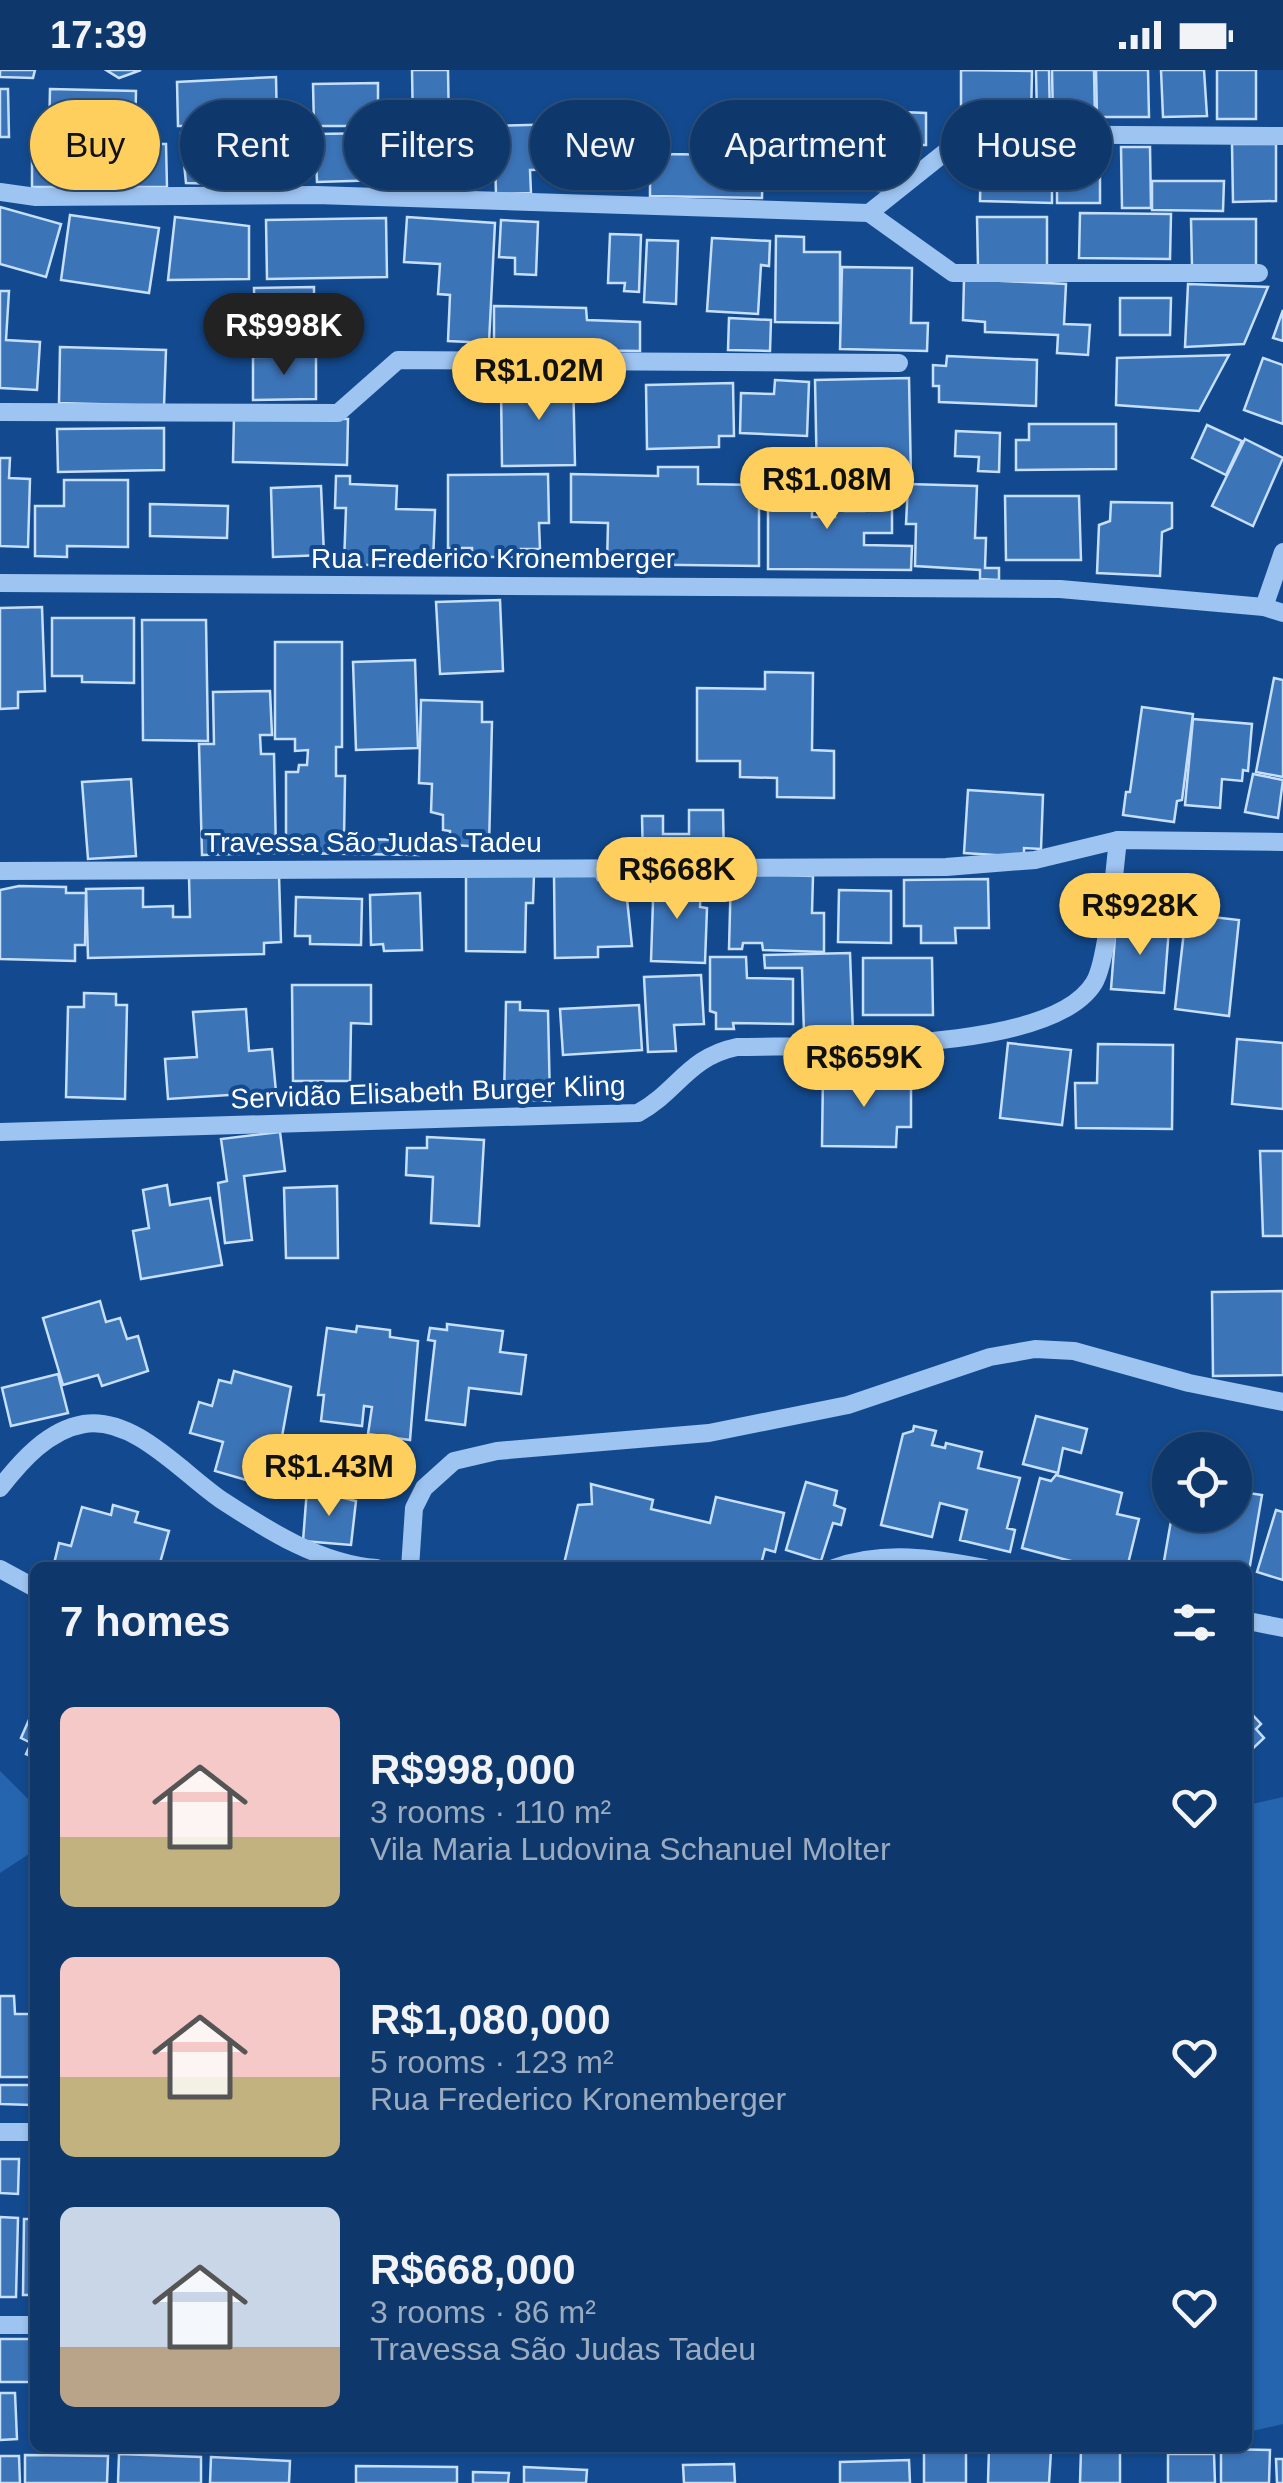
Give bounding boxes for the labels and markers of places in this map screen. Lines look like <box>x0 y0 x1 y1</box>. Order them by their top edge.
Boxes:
pin: R$998K <box>203 293 365 378</box>
pin: R$1.02M <box>447 338 631 423</box>
pin: R$1.08M <box>735 447 919 532</box>
pin: R$668K <box>596 837 758 922</box>
pin: R$928K <box>1059 873 1221 958</box>
pin: R$659K <box>783 1025 945 1110</box>
pin: R$1.43M <box>237 1434 421 1519</box>

